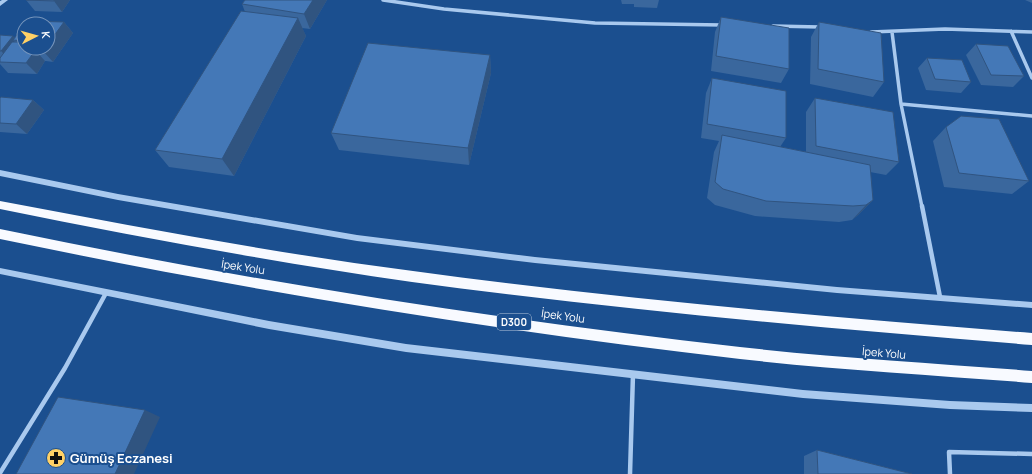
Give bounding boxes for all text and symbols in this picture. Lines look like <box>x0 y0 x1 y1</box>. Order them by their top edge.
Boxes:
north arrow <box>16 16 56 56</box>
text: K <box>39 31 54 40</box>
street label: İpek Yolu <box>220 256 266 277</box>
street label: İpek Yolu <box>540 305 586 326</box>
road number: D300 <box>497 314 531 330</box>
street label: İpek Yolu <box>861 343 907 362</box>
pharmacy icon: Gümüş Eczanesi <box>45 447 67 469</box>
place label: Gümüş Eczanesi <box>70 449 173 467</box>

